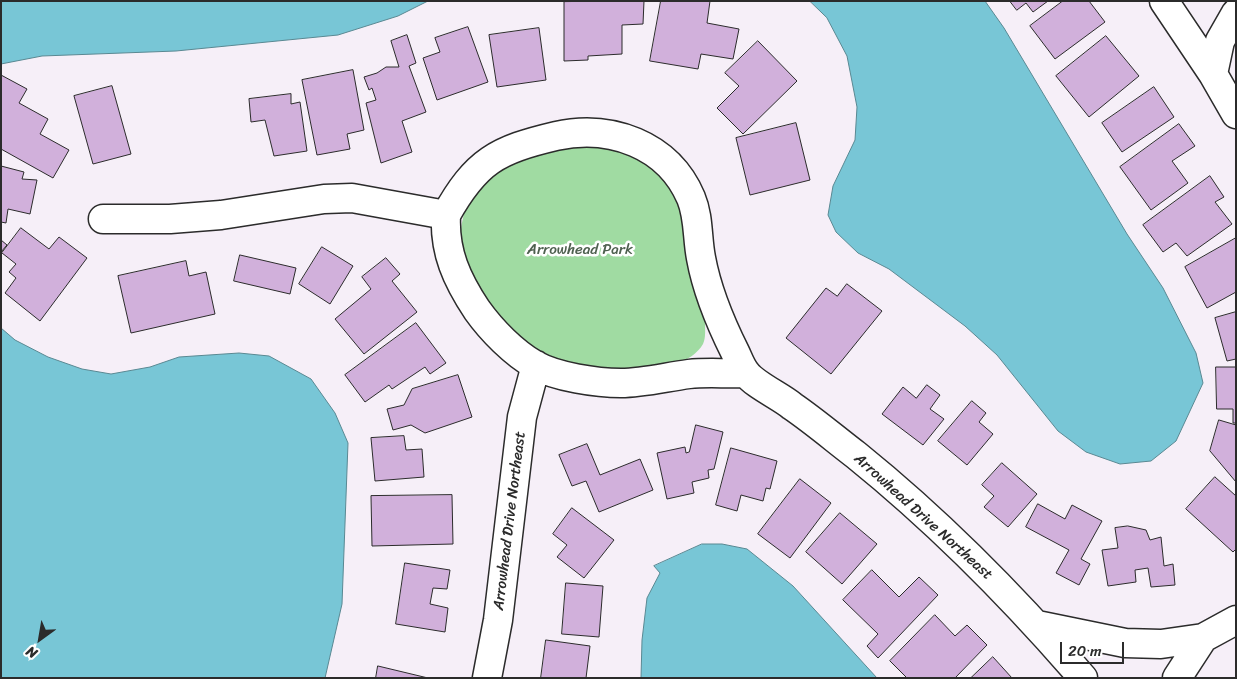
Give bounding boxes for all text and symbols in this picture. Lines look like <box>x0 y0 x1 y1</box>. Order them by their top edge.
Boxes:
park label: Arrowhead Park <box>527 241 633 259</box>
street label: Arrowhead Drive Northeast <box>490 430 530 612</box>
street label: Arrowhead Drive Northeast <box>850 450 996 584</box>
north arrow <box>15 614 65 664</box>
scale bar <box>1062 632 1126 664</box>
text: 20 m <box>1068 638 1102 664</box>
text: N <box>21 639 43 665</box>

